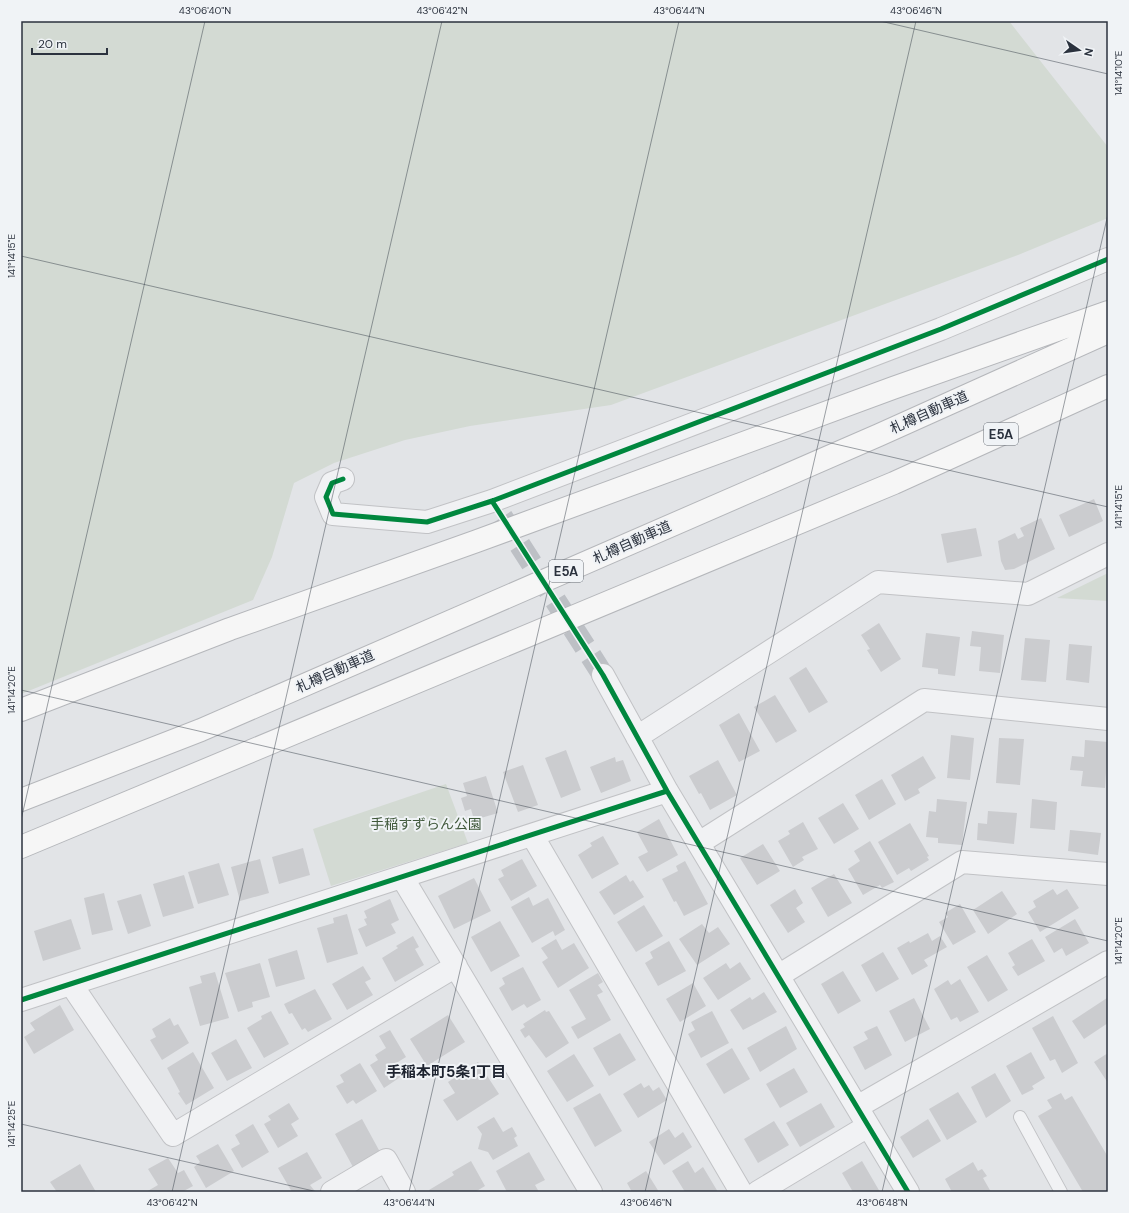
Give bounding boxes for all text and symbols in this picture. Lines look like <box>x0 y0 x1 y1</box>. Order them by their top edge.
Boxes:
text: 43°06'40"N <box>179 4 231 17</box>
text: 43°06'42"N <box>416 4 468 17</box>
text: 43°06'44"N <box>653 4 705 17</box>
text: 43°06'46"N <box>890 4 942 17</box>
scale bar <box>32 30 107 56</box>
north arrow <box>1059 30 1099 70</box>
text: 20 m <box>38 36 67 52</box>
text: N <box>1081 47 1096 58</box>
text: 141°14'10"E <box>1112 50 1125 96</box>
text: 141°14'15"E <box>5 234 18 278</box>
street label: 札樽自動車道 <box>887 387 971 437</box>
road number: E5A <box>984 423 1018 445</box>
text: 141°14'15"E <box>1112 485 1125 529</box>
street label: 札樽自動車道 <box>590 517 674 567</box>
road number: E5A <box>549 560 583 582</box>
street label: 札樽自動車道 <box>293 646 377 696</box>
text: 141°14'20"E <box>5 666 18 714</box>
park label: 手稲すずらん公園 <box>370 815 482 833</box>
text: 141°14'20"E <box>1112 917 1125 965</box>
district label: 手稲本町5条1丁目 <box>386 1062 506 1082</box>
text: 141°14'25"E <box>5 1100 18 1147</box>
text: 43°06'42"N <box>146 1196 198 1209</box>
text: 43°06'44"N <box>383 1196 435 1209</box>
text: 43°06'46"N <box>620 1196 672 1209</box>
text: 43°06'48"N <box>856 1196 908 1209</box>

